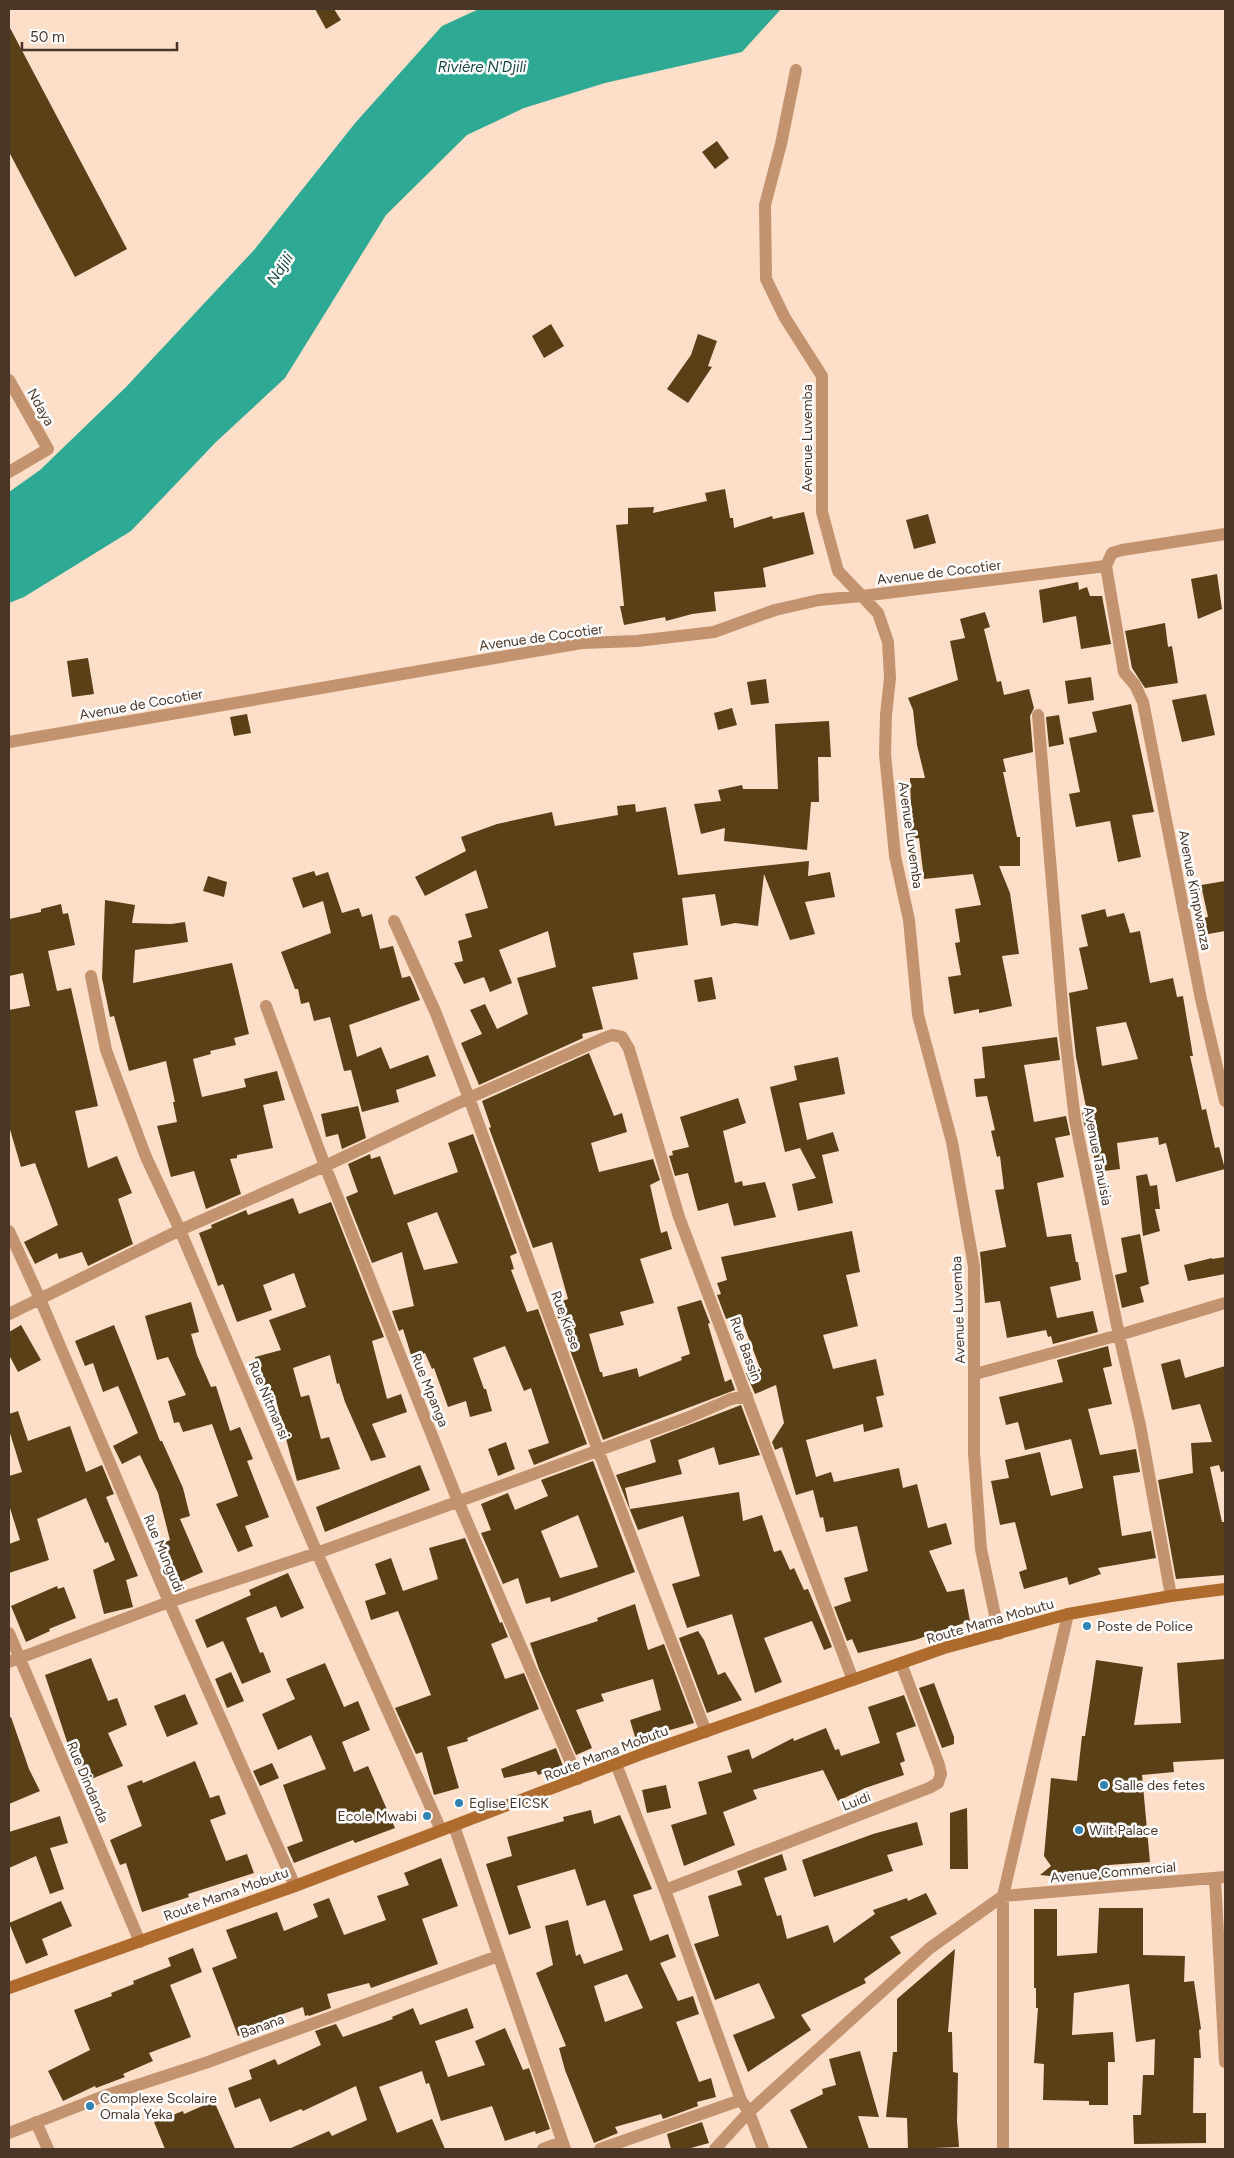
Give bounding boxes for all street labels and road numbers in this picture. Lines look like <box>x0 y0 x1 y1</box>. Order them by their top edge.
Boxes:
street label: Avenue Luvemba <box>799 384 816 492</box>
street label: Ndaya <box>23 385 58 429</box>
street label: Avenue de Cocotier <box>876 556 1002 589</box>
street label: Avenue de Cocotier <box>478 620 604 655</box>
street label: Avenue de Cocotier <box>78 685 204 724</box>
street label: Avenue Luvemba <box>895 780 926 890</box>
street label: Avenue Kimpwanza <box>1174 828 1215 952</box>
street label: Avenue Tanuisia <box>1080 1105 1115 1207</box>
street label: Avenue Luvemba <box>948 1256 969 1364</box>
street label: Rue Kiese <box>547 1288 584 1352</box>
street label: Rue Bassin <box>726 1315 765 1384</box>
street label: Rue Mpanga <box>407 1351 452 1430</box>
street label: Rue Nitmansi <box>244 1358 293 1442</box>
street label: Rue Mungudi <box>140 1512 188 1595</box>
street label: Route Mama Mobutu <box>925 1595 1056 1648</box>
street label: Route Mama Mobutu <box>542 1722 671 1785</box>
street label: Rue Dindanda <box>63 1739 112 1826</box>
street label: Luidi <box>839 1788 873 1815</box>
street label: Avenue Commercial <box>1049 1859 1177 1886</box>
street label: Route Mama Mobutu <box>161 1864 291 1925</box>
street label: Banana <box>238 2011 287 2042</box>

